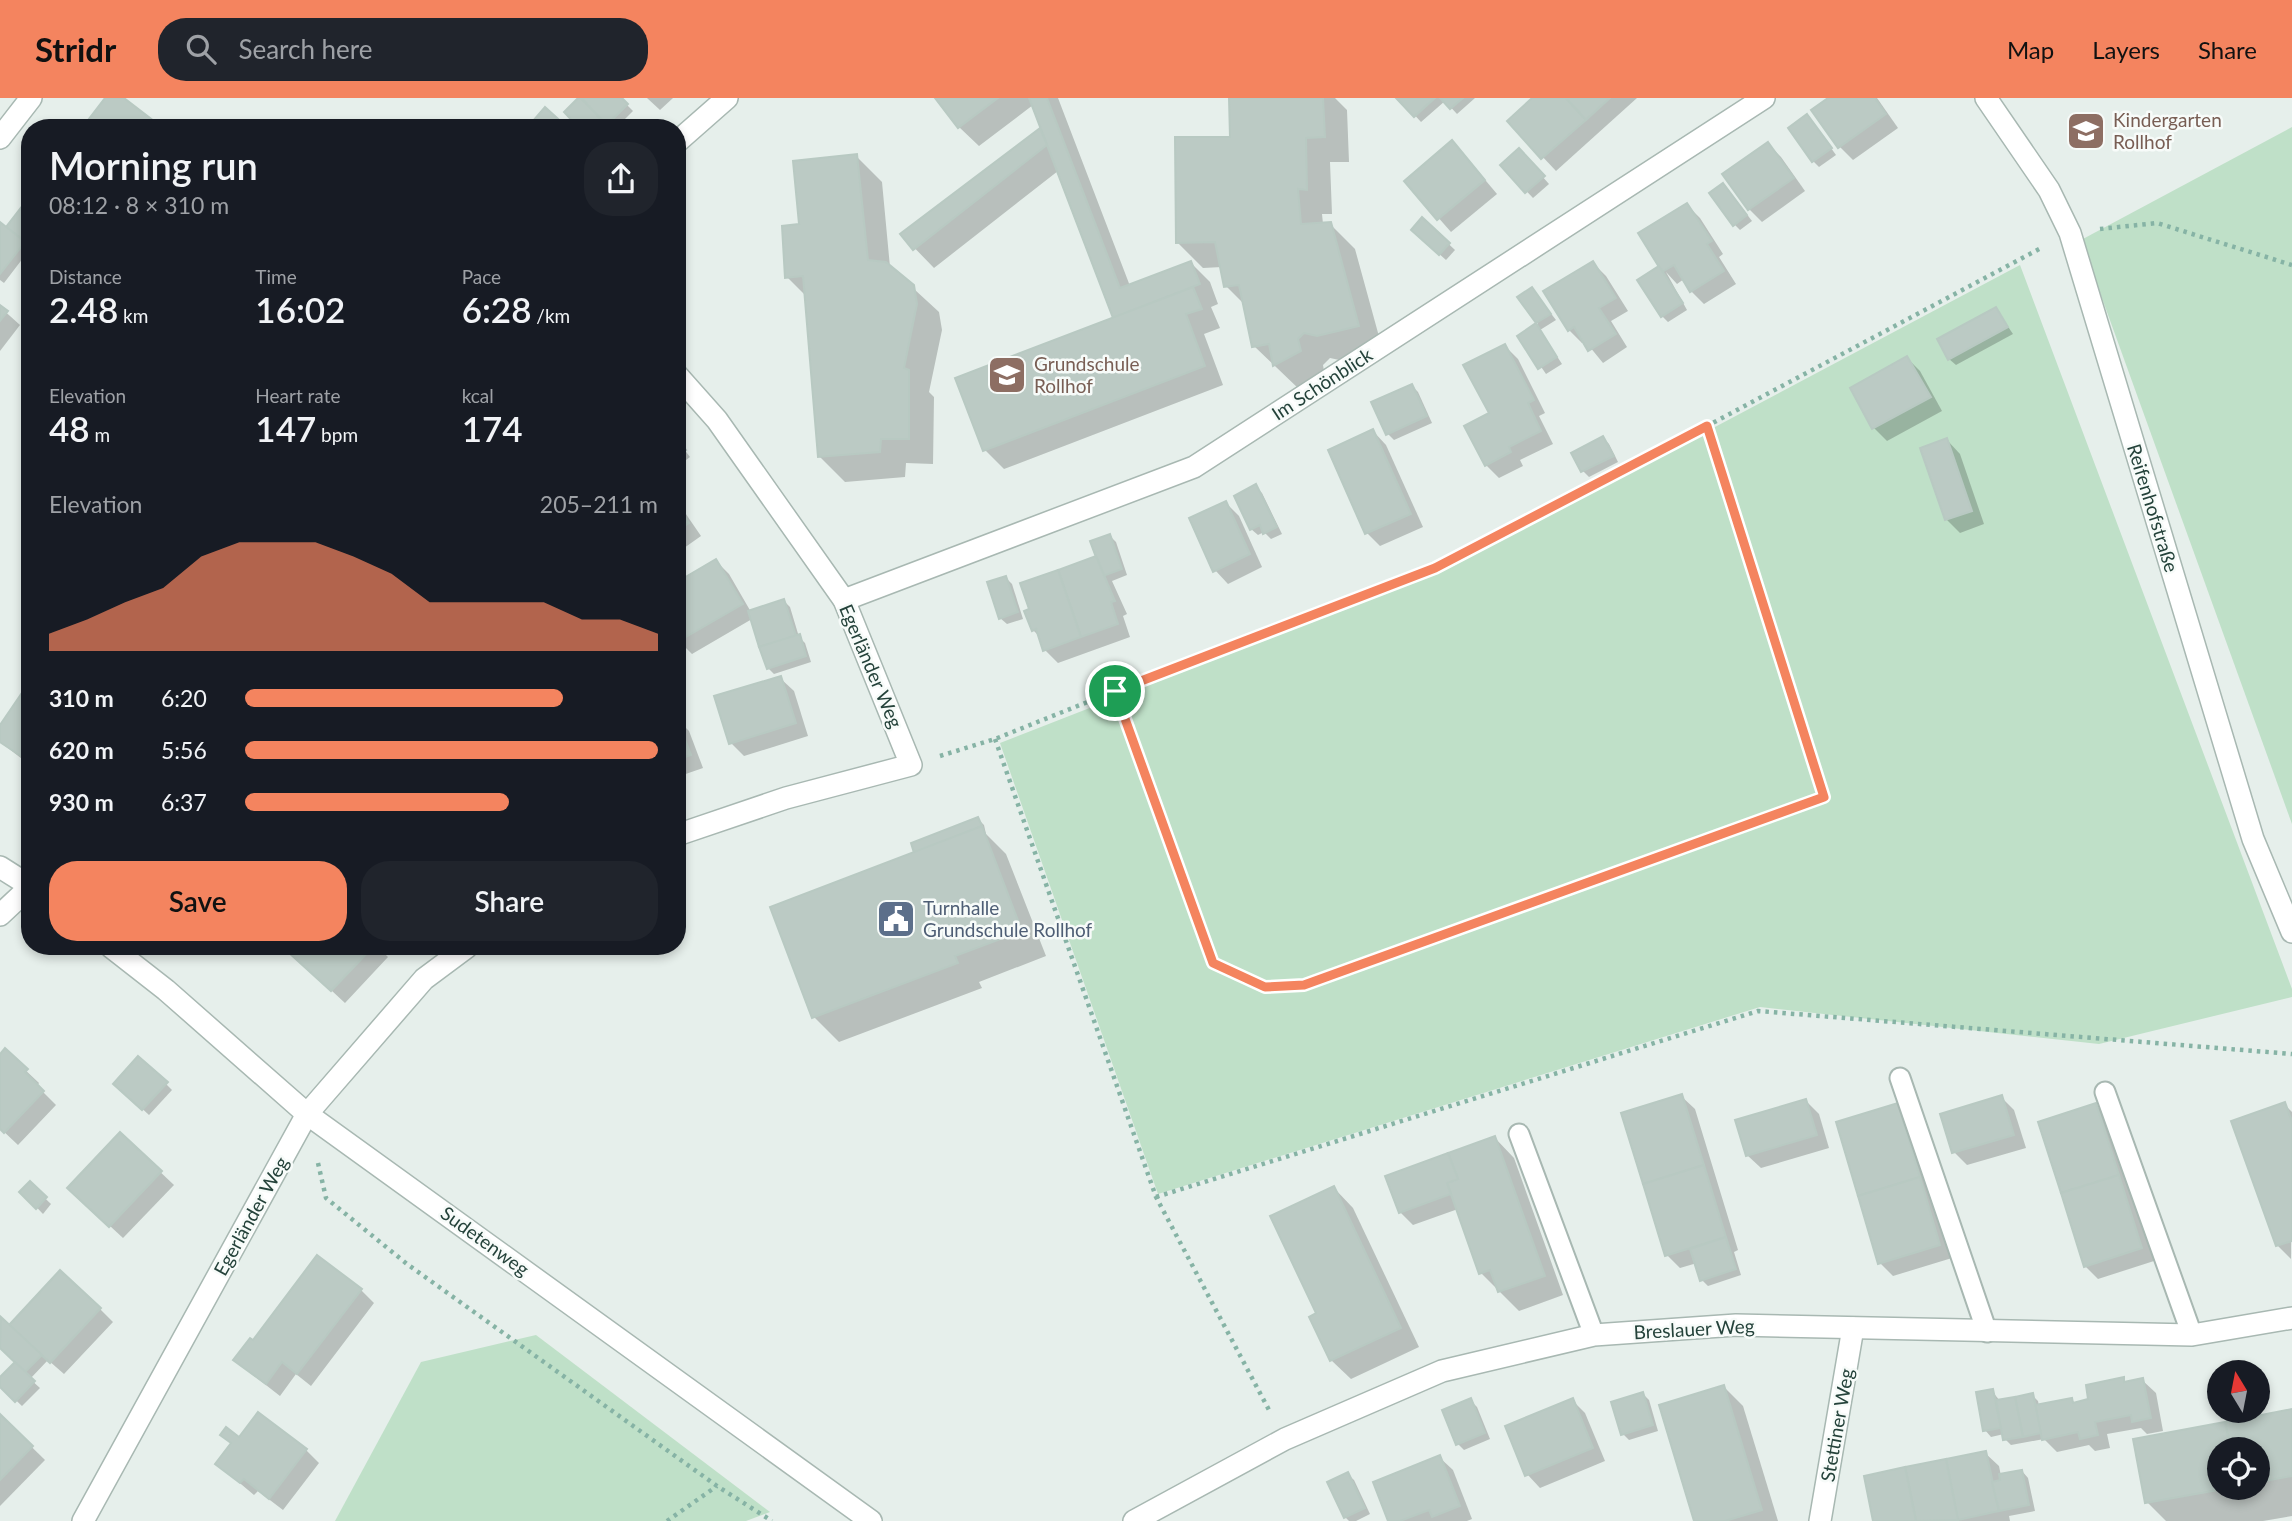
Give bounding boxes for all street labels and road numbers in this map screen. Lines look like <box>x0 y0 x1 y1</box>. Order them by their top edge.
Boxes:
street label: Im Schönblick <box>1267 342 1377 425</box>
street label: Reifenhofstraße <box>2123 441 2184 575</box>
street label: Egerländer Weg <box>835 600 908 731</box>
street label: Egerländer Weg <box>208 1152 293 1279</box>
street label: Sudetenweg <box>437 1201 534 1280</box>
street label: Breslauer Weg <box>1633 1314 1755 1343</box>
street label: Stettiner Weg <box>1815 1366 1858 1483</box>

